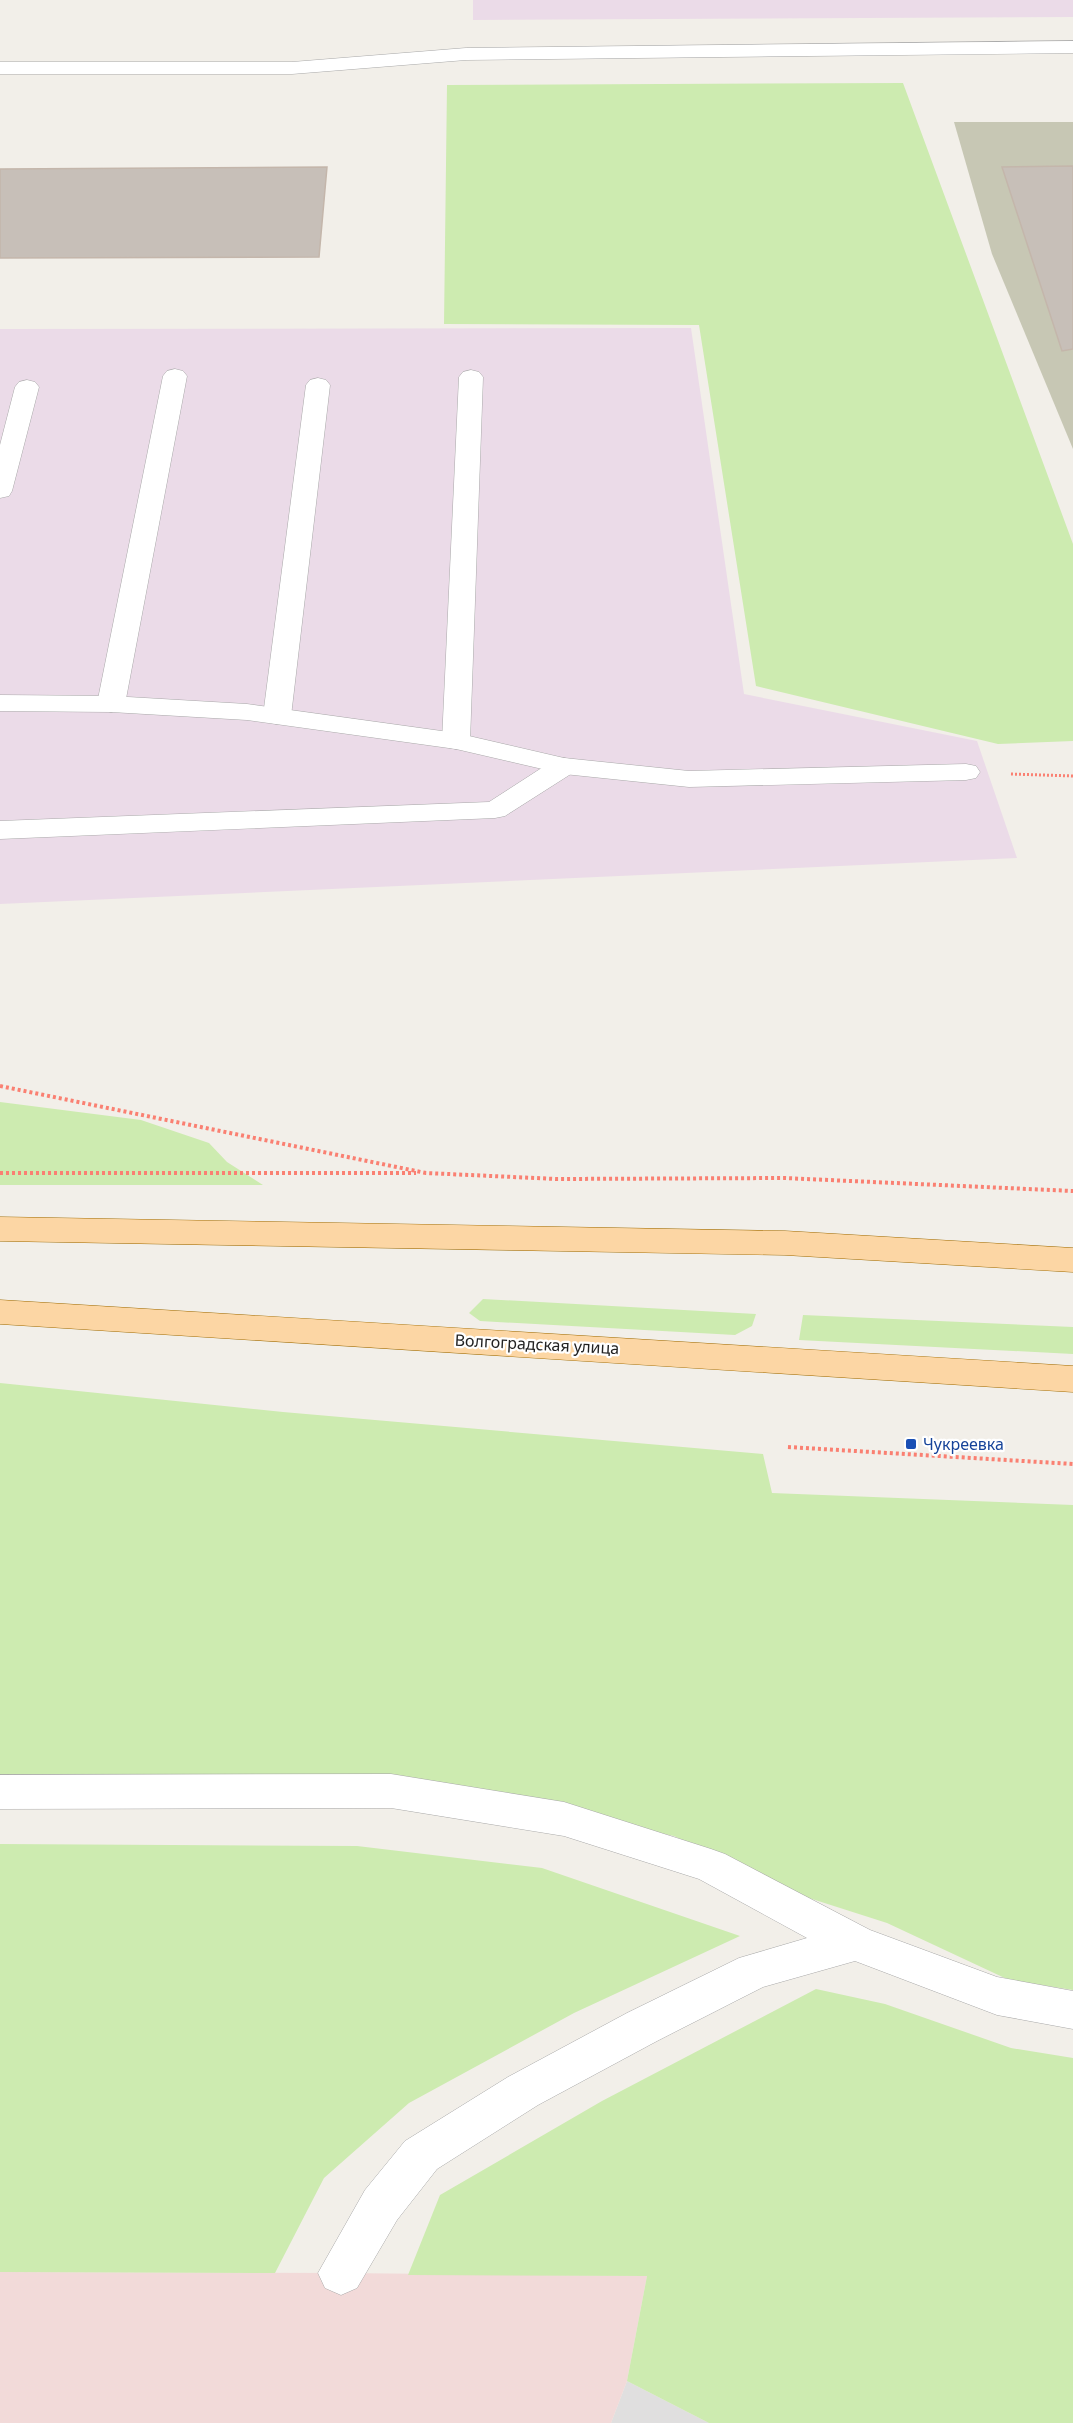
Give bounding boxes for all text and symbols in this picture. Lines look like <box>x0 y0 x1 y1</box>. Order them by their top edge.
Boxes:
street label: Волгоградская улица <box>454 1329 620 1359</box>
place label: Чукреевка <box>923 1433 1004 1455</box>
marker: Чукреевка <box>904 1437 918 1451</box>

